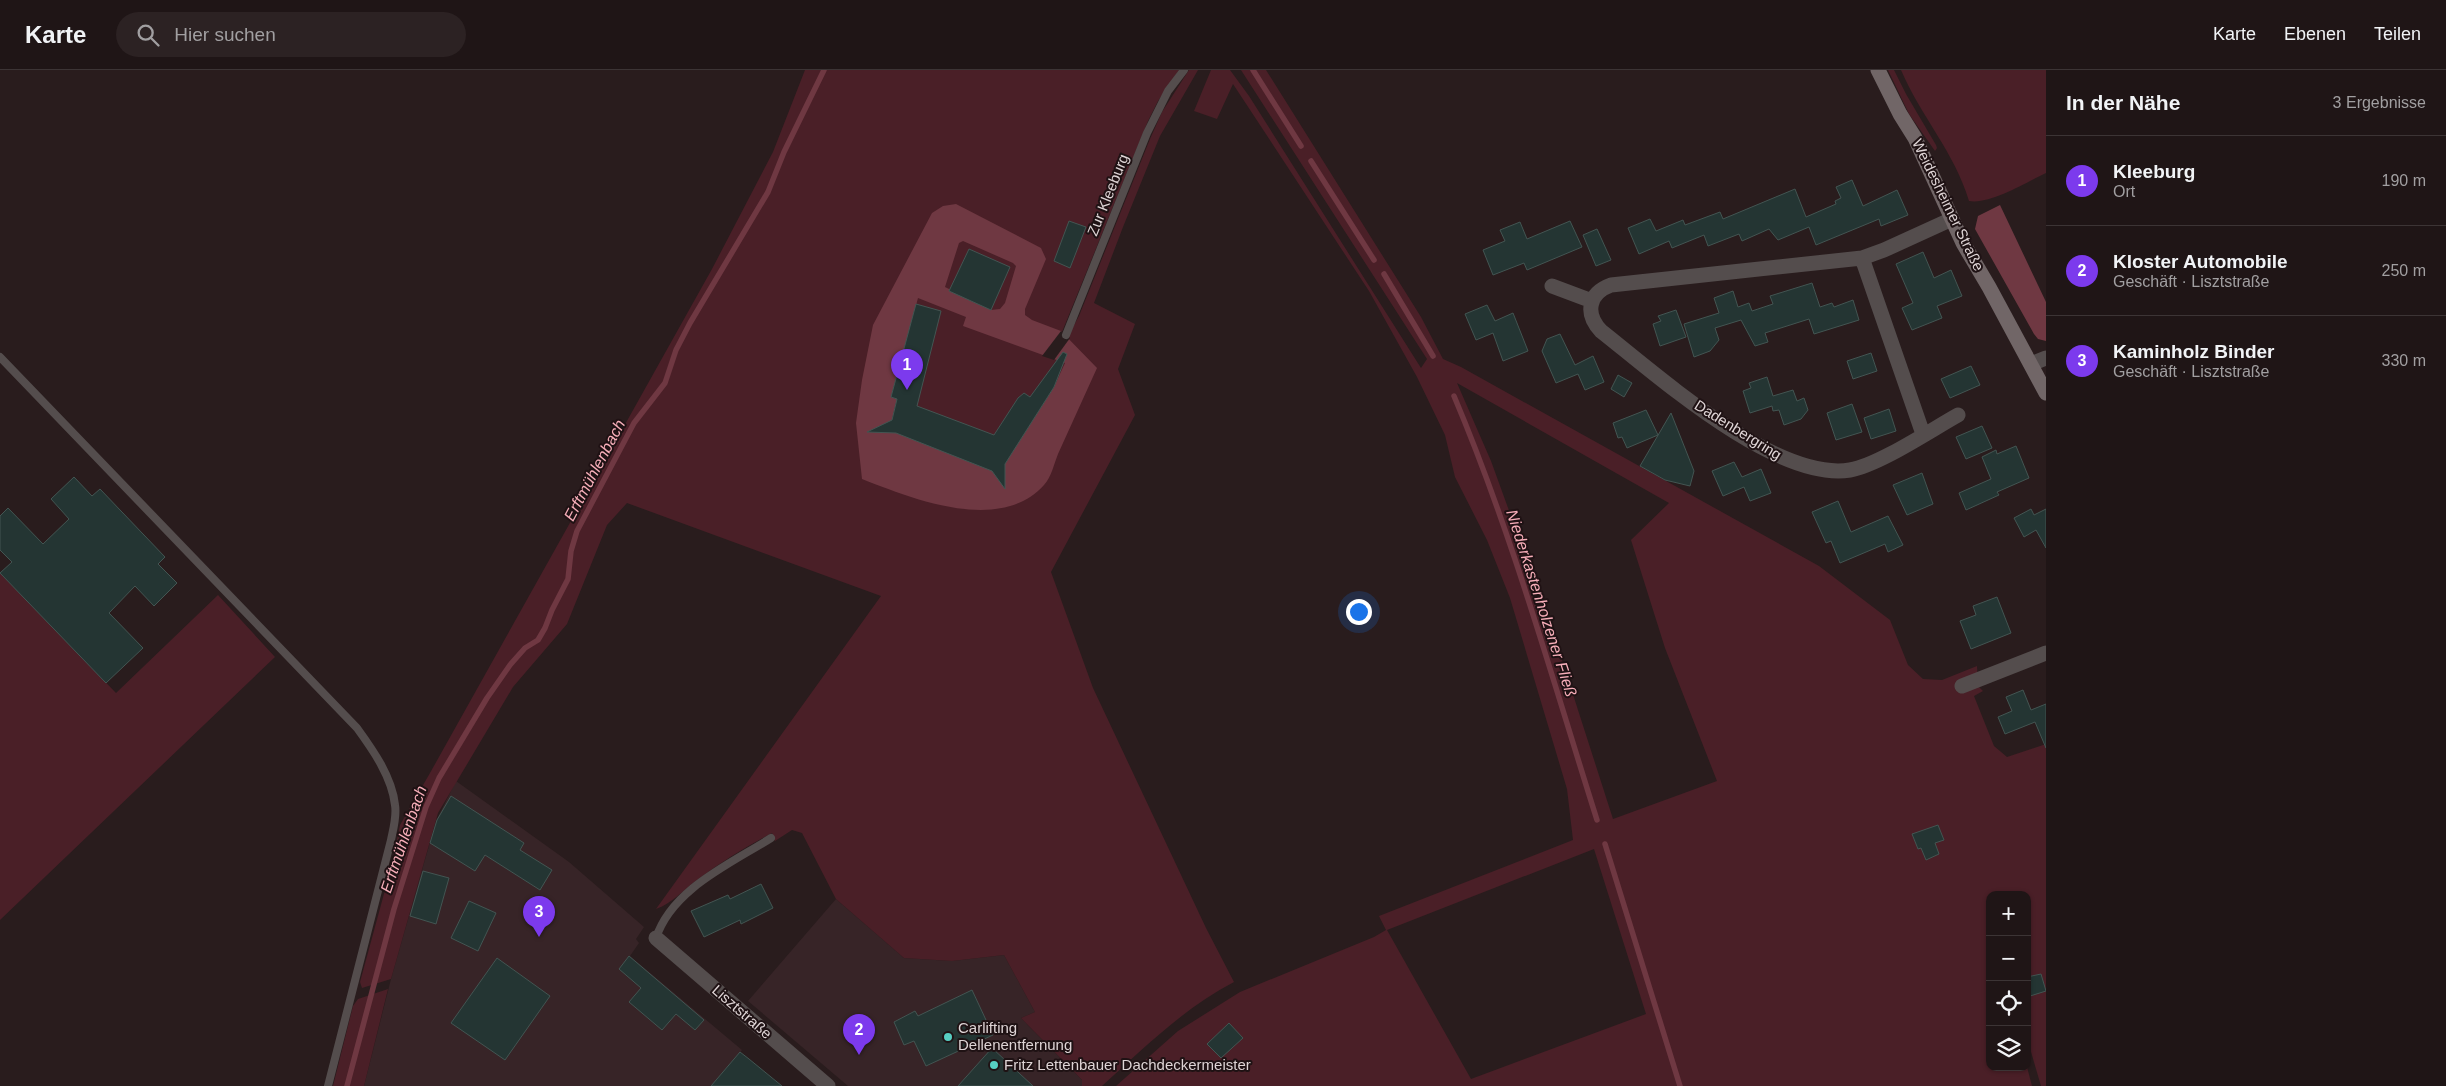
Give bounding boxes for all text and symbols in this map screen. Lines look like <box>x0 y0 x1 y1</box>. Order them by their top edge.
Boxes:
search box <box>116 12 466 57</box>
text: Karte <box>25 21 86 48</box>
icon: search <box>134 21 162 49</box>
text: Hier suchen <box>174 24 276 45</box>
text: Karte <box>2213 24 2256 44</box>
text: Ebenen <box>2284 24 2346 44</box>
text: Teilen <box>2374 24 2421 44</box>
text: In der Nähe <box>2066 91 2180 114</box>
text: 3 Ergebnisse <box>2333 94 2426 111</box>
street label: Weidesheimer Straße <box>1909 136 1988 274</box>
street label: Zur Kleeburg <box>1083 151 1132 238</box>
text: Kleeburg <box>2113 161 2195 182</box>
text: 1 <box>2078 172 2086 189</box>
text: 190 m <box>2382 172 2426 189</box>
text: Ort <box>2113 183 2135 200</box>
text: Kloster Automobile <box>2113 251 2288 272</box>
text: 2 <box>2078 262 2086 279</box>
text: 250 m <box>2382 262 2426 279</box>
text: Geschäft · Lisztstraße <box>2113 273 2270 290</box>
text: Kaminholz Binder <box>2113 341 2275 362</box>
pin: 1 <box>891 349 923 390</box>
text: 3 <box>2078 352 2086 369</box>
text: 330 m <box>2382 352 2426 369</box>
text: Geschäft · Lisztstraße <box>2113 363 2270 380</box>
street label: Dadenbergring <box>1692 396 1785 463</box>
water label: Erftmühlenbach <box>561 417 628 524</box>
water label: Niederkastenholzener Fließ <box>1503 507 1580 699</box>
your location <box>1346 599 1372 625</box>
water label: Erftmühlenbach <box>377 783 430 895</box>
map controls <box>1986 891 2031 1071</box>
button: + <box>1986 891 2031 936</box>
pin: 3 <box>523 896 555 937</box>
button: − <box>1986 936 2031 981</box>
street label: Lisztstraße <box>709 981 776 1042</box>
button: locate <box>1986 981 2031 1026</box>
pin: 2 <box>843 1014 875 1055</box>
place label: Carlifting Dellenentfernung <box>958 1019 1072 1053</box>
button: layers <box>1986 1026 2031 1071</box>
marker: Carlifting Dellenentfernung <box>942 1031 954 1043</box>
place label: Fritz Lettenbauer Dachdeckermeister <box>1004 1056 1251 1073</box>
marker: Fritz Lettenbauer Dachdeckermeister <box>988 1059 1000 1071</box>

